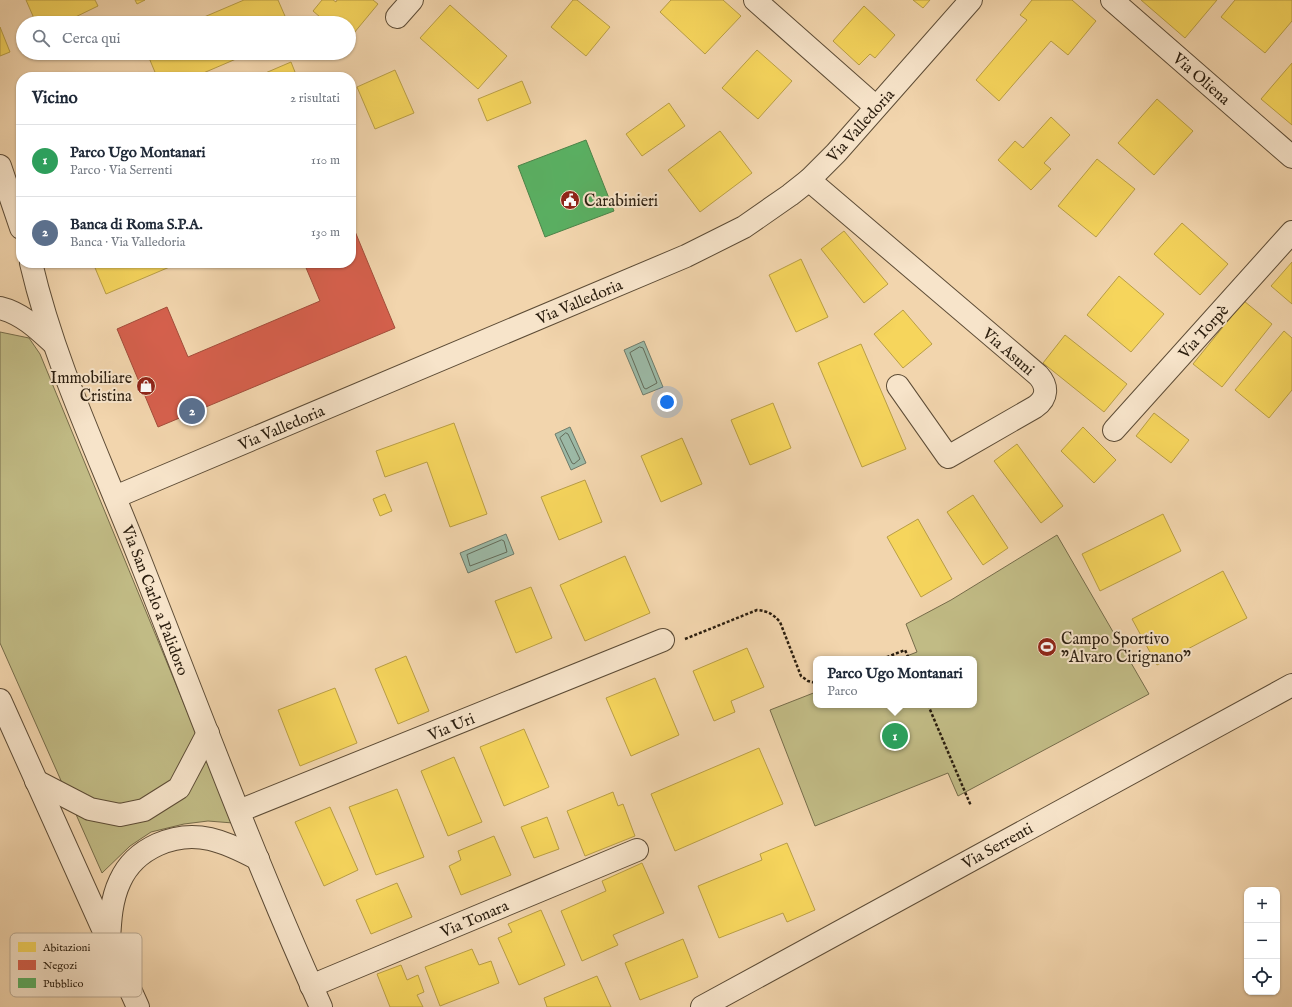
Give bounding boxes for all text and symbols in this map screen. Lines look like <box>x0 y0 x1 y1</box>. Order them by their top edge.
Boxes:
search box <box>16 16 356 60</box>
icon: search <box>30 27 52 49</box>
text: Cerca qui <box>62 29 121 48</box>
street label: Via Oliena <box>1167 48 1234 110</box>
street label: Via Valledoria <box>823 86 900 168</box>
text: Vicino <box>32 88 78 109</box>
text: 2 risultati <box>290 90 340 107</box>
text: Parco Ugo Montanari <box>70 143 206 162</box>
text: 1 <box>43 152 47 169</box>
text: 110 m <box>311 152 340 169</box>
text: Parco · Via Serrenti <box>70 162 172 179</box>
public building icon: Carabinieri <box>559 189 581 211</box>
place label: Carabinieri <box>584 192 658 212</box>
text: Banca di Roma S.P.A. <box>70 215 203 234</box>
text: 2 <box>42 224 48 241</box>
text: 130 m <box>311 224 340 241</box>
text: Banca · Via Valledoria <box>70 234 185 251</box>
street label: Via Valledoria <box>533 276 626 330</box>
street label: Via Torpè <box>1174 301 1234 364</box>
street label: Via Asuni <box>977 324 1038 381</box>
place label: Immobiliare Cristina <box>50 369 132 407</box>
shop icon: Immobiliare Cristina <box>135 375 157 397</box>
your location <box>657 392 677 412</box>
pin: 2 <box>179 396 205 426</box>
street label: Via Valledoria <box>235 402 328 456</box>
street label: Via San Carlo a Palidoro <box>116 522 192 679</box>
place label: Campo Sportivo "Alvaro Cirignano" <box>1061 630 1191 668</box>
sports icon: Campo Sportivo "Alvaro Cirignano" <box>1036 636 1058 658</box>
popup <box>813 656 977 708</box>
text: Parco Ugo Montanari <box>827 664 963 683</box>
text: Parco <box>827 683 858 700</box>
street label: Via Uri <box>425 710 478 747</box>
pin: 1 <box>882 721 908 751</box>
street label: Via Serrenti <box>958 819 1037 875</box>
map controls <box>1244 887 1280 995</box>
button: + <box>1244 887 1280 923</box>
street label: Via Tonara <box>437 897 512 944</box>
button: − <box>1244 923 1280 959</box>
legend <box>10 933 142 997</box>
text: Abitazioni <box>42 941 90 955</box>
text: Negozi <box>43 959 77 973</box>
button: locate <box>1244 959 1280 995</box>
text: Pubblico <box>43 977 83 991</box>

